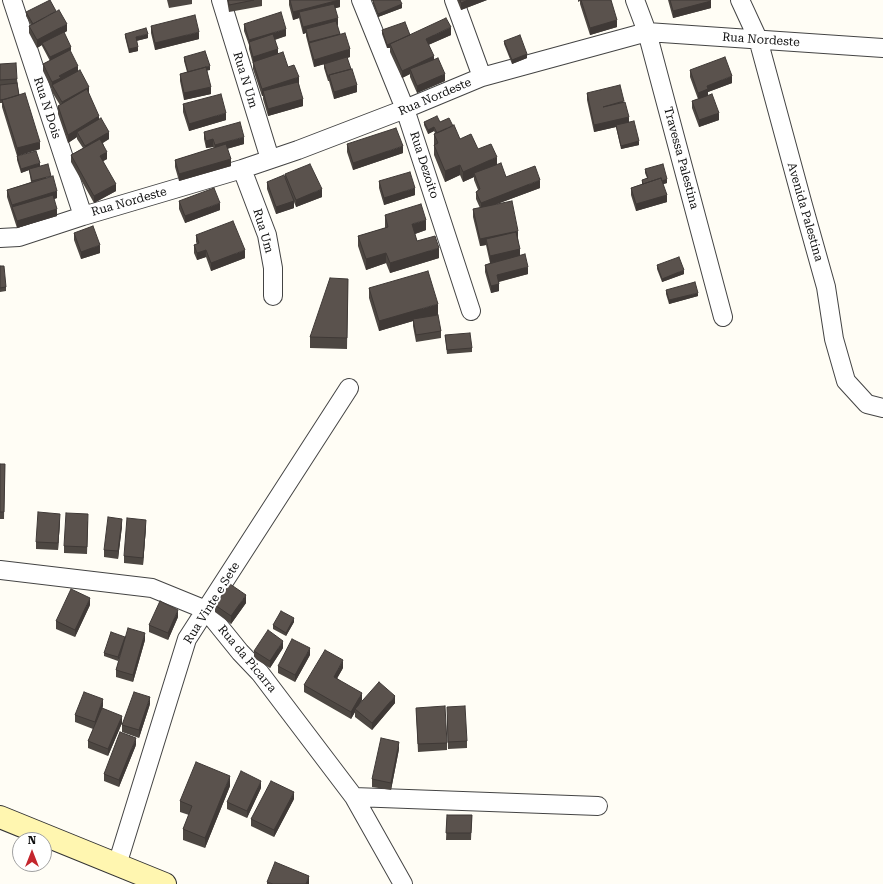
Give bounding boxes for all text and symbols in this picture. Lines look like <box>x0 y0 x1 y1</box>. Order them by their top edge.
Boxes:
street label: Rua Nordeste <box>722 30 800 50</box>
street label: Rua N Um <box>230 50 260 110</box>
street label: Rua N Dois <box>30 75 64 141</box>
street label: Rua Nordeste <box>396 75 474 119</box>
street label: Travessa Palestina <box>660 105 702 211</box>
street label: Rua Dezoito <box>406 130 442 200</box>
street label: Avenida Palestina <box>784 161 826 263</box>
street label: Rua Nordeste <box>90 184 168 220</box>
street label: Rua Um <box>250 207 276 255</box>
street label: Rua Vinte e Sete <box>181 559 243 647</box>
street label: Rua da Picarra <box>215 622 279 696</box>
north arrow <box>12 832 52 872</box>
text: N <box>28 834 36 847</box>

